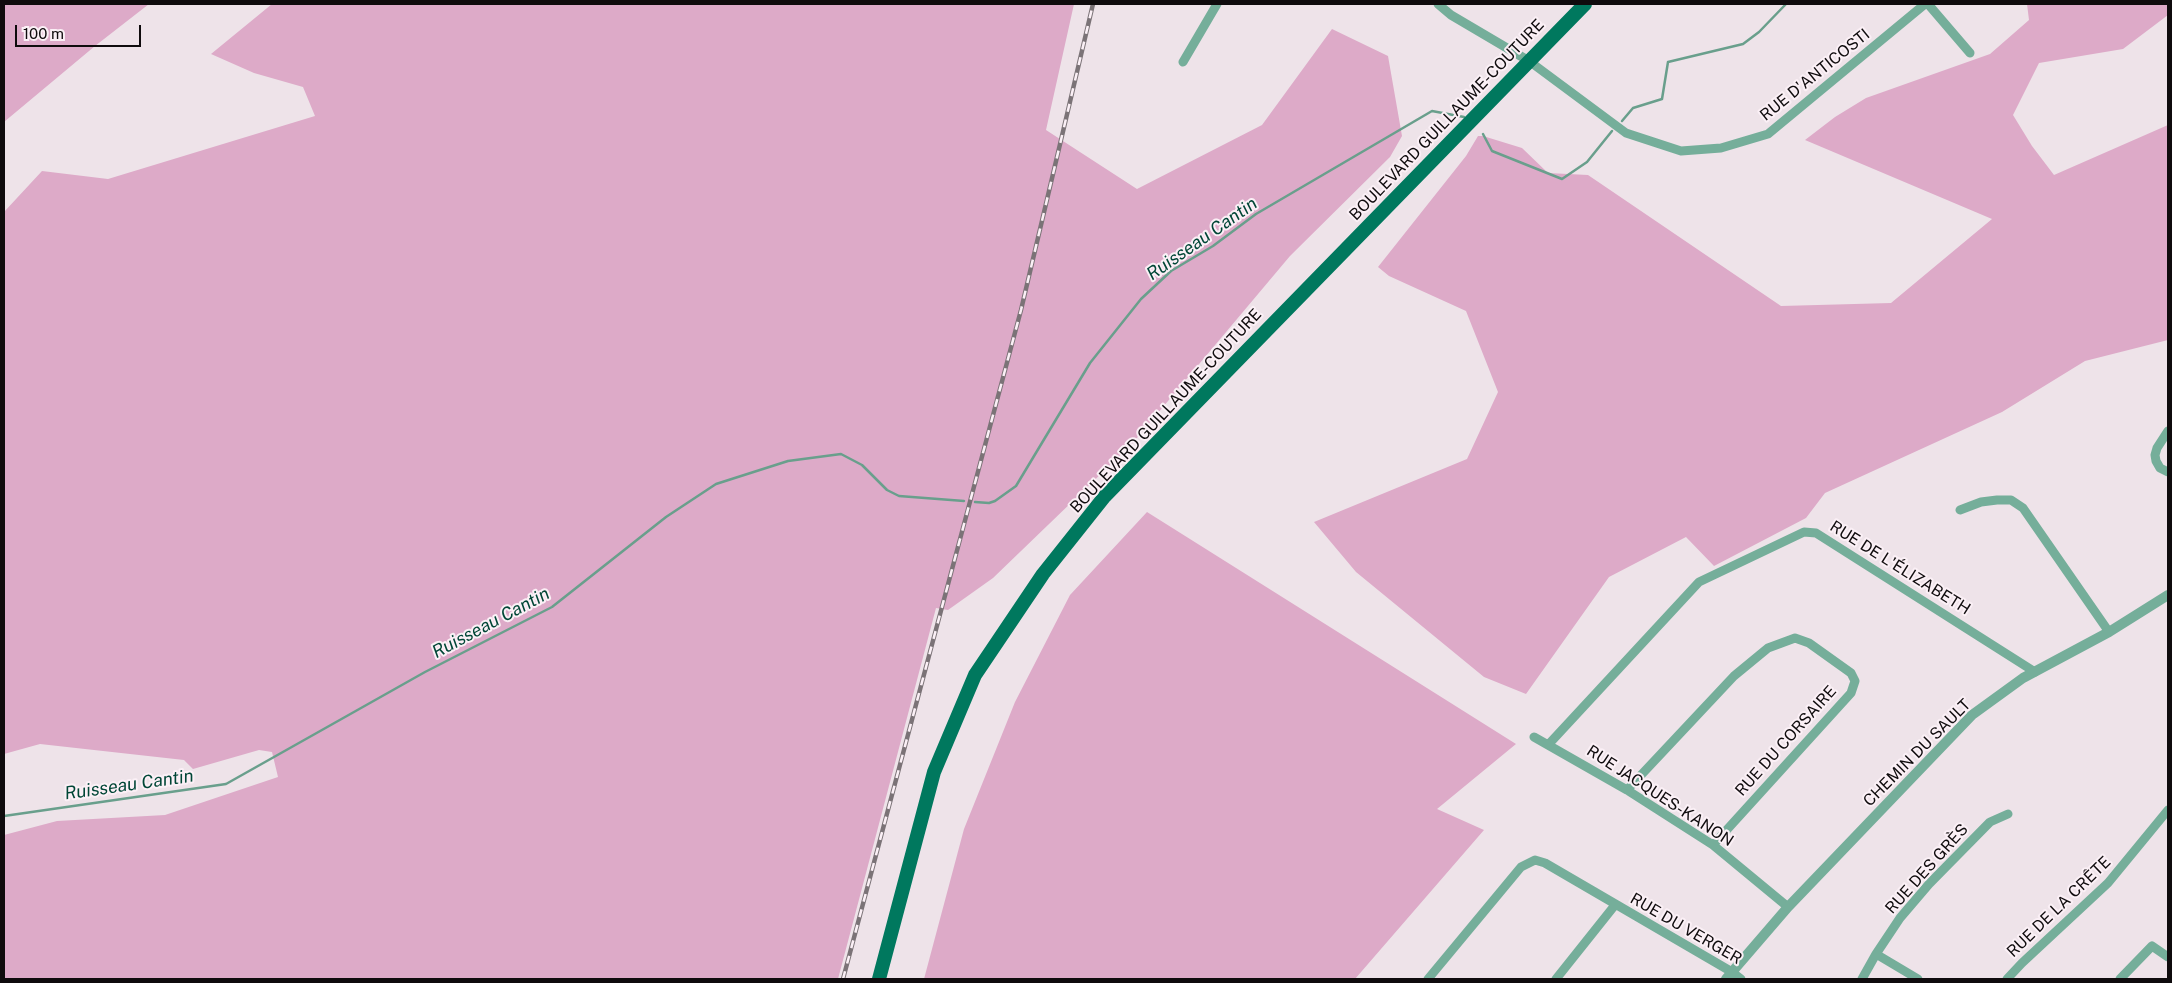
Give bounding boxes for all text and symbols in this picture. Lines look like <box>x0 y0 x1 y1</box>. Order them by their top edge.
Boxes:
scale bar <box>18 15 144 47</box>
street label: BOULEVARD GUILLAUME-COUTURE <box>1346 16 1548 224</box>
text: 100 m <box>23 25 64 42</box>
street label: RUE D'ANTICOSTI <box>1756 25 1874 125</box>
water label: Ruisseau Cantin <box>1143 193 1261 285</box>
street label: BOULEVARD GUILLAUME-COUTURE <box>1066 305 1266 517</box>
street label: RUE DE L'ÉLIZABETH <box>1826 517 1974 619</box>
water label: Ruisseau Cantin <box>429 583 553 663</box>
street label: RUE DU CORSAIRE <box>1731 682 1841 800</box>
street label: CHEMIN DU SAULT <box>1859 695 1975 811</box>
street label: RUE JACQUES-KANON <box>1583 741 1737 851</box>
water label: Ruisseau Cantin <box>63 765 195 805</box>
street label: RUE DES GRÈS <box>1882 820 1972 918</box>
street label: RUE DE LA CRÊTE <box>2003 853 2115 961</box>
street label: RUE DU VERGER <box>1627 889 1745 969</box>

